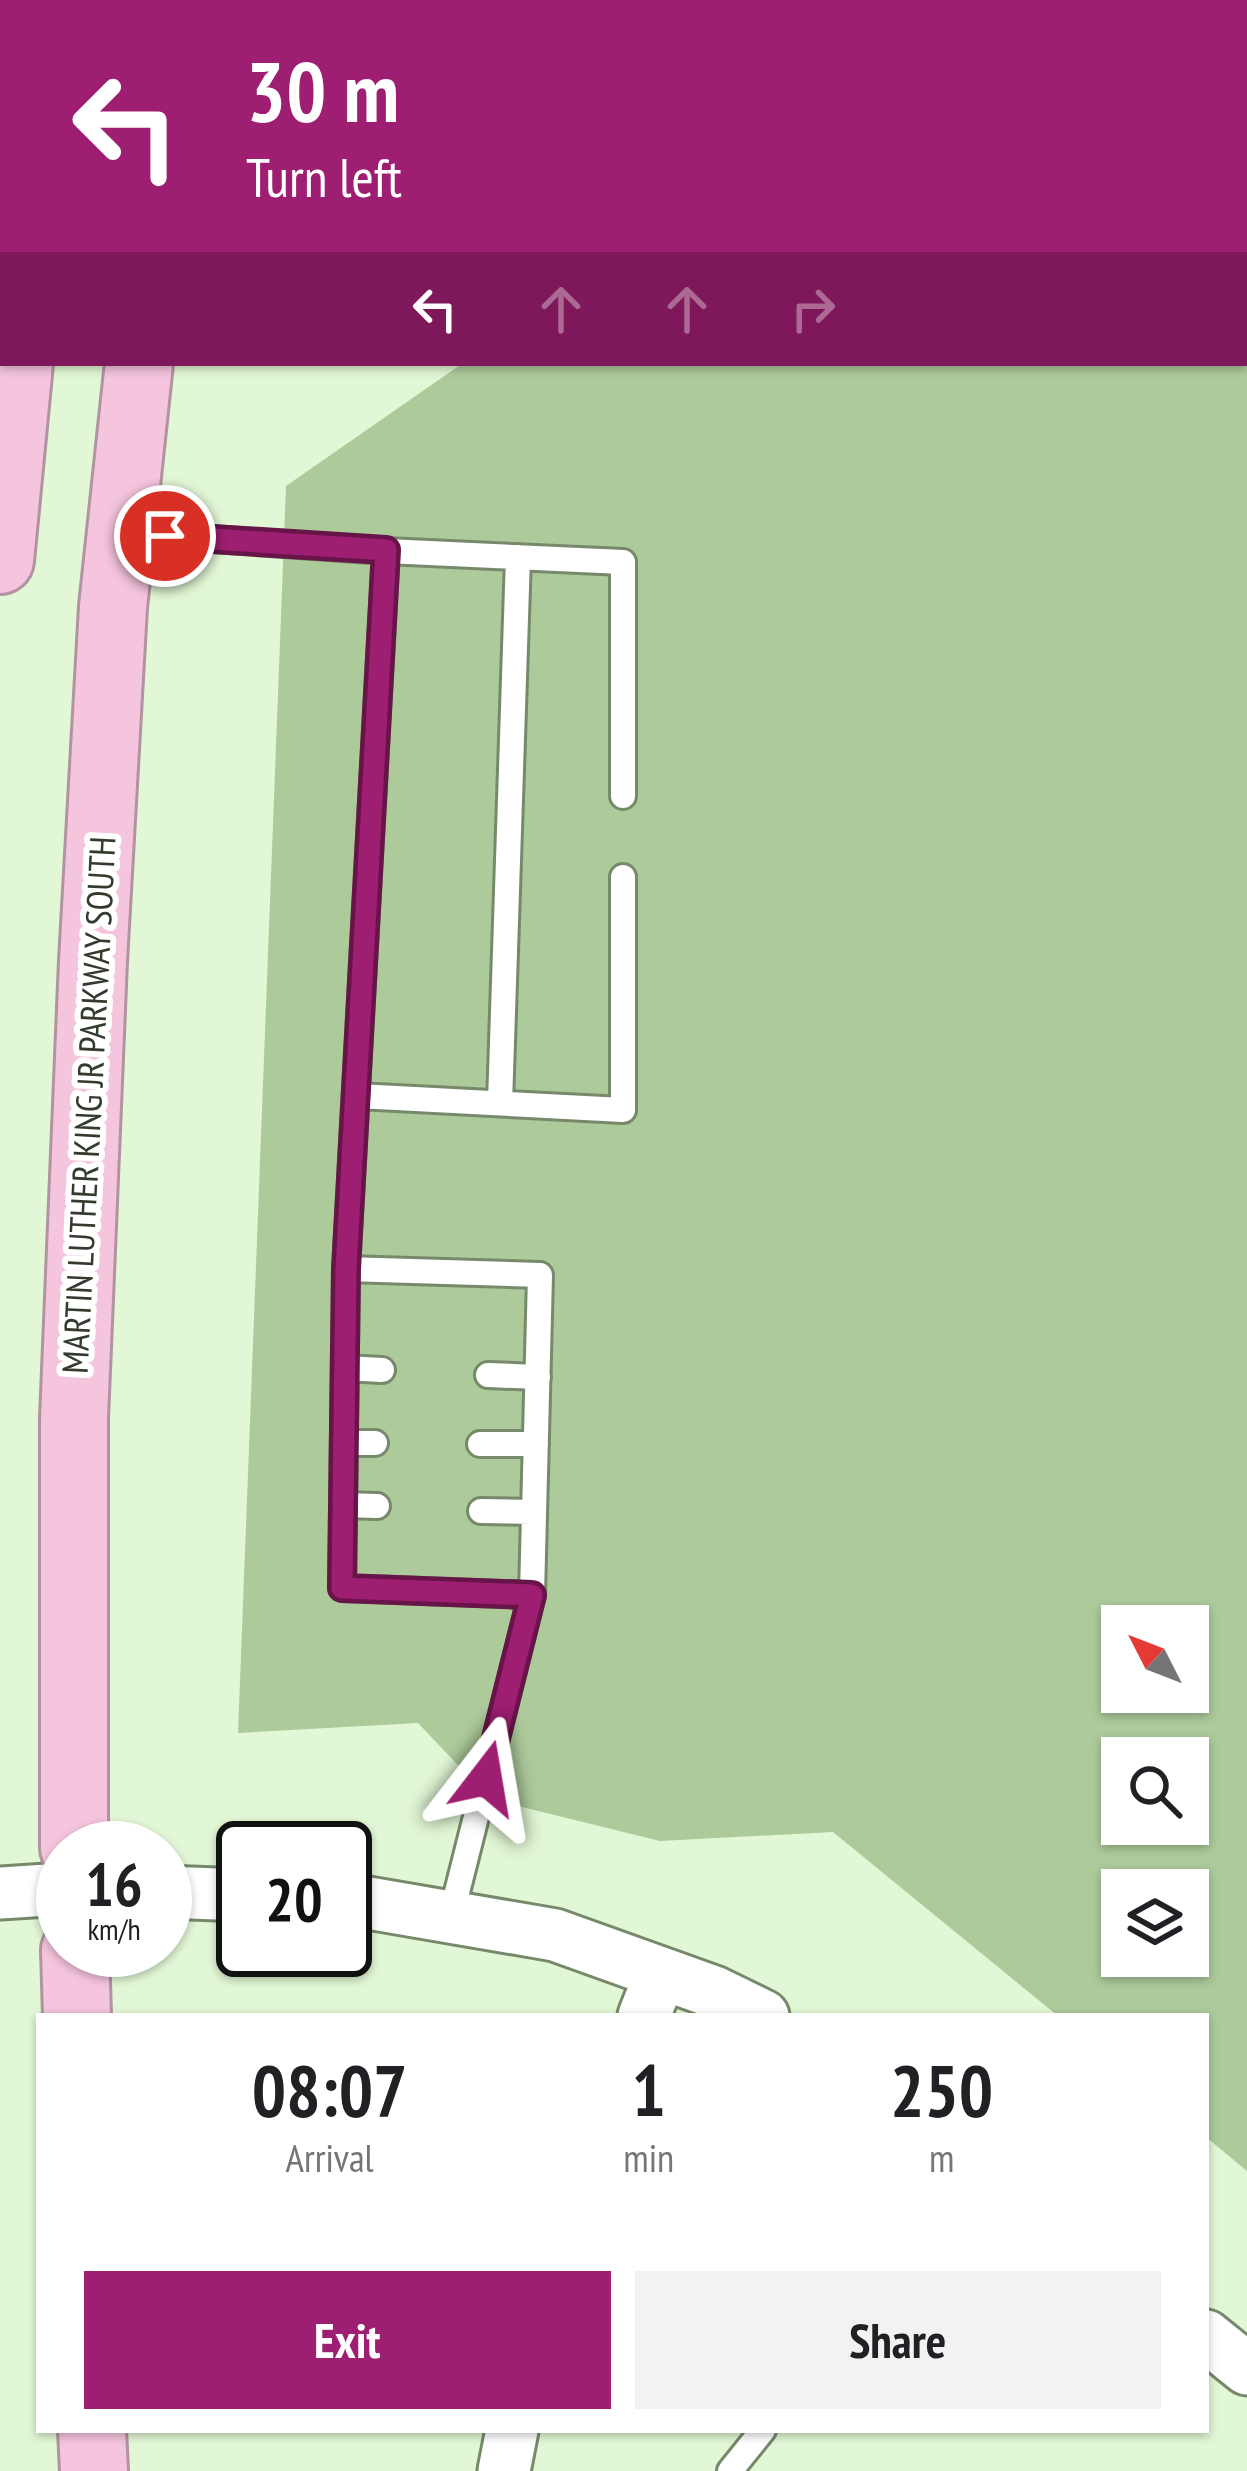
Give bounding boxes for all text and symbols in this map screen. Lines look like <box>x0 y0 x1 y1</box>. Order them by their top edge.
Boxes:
text: 30 m <box>246 36 399 145</box>
icon: left <box>48 48 204 204</box>
text: Turn left <box>246 142 402 212</box>
icon: left <box>402 276 468 342</box>
icon: ahead <box>528 276 594 342</box>
icon: ahead <box>654 276 720 342</box>
icon: right <box>780 276 846 342</box>
pin <box>114 485 216 587</box>
icon: arrive <box>132 503 198 569</box>
street label: MARTIN LUTHER KING JR PARKWAY SOUTH <box>50 835 126 1375</box>
north arrow <box>1101 1605 1209 1713</box>
map controls <box>1101 1605 1209 1977</box>
position arrow <box>423 1715 549 1841</box>
button: search <box>1101 1737 1209 1845</box>
speed limit sign: 20 <box>216 1821 372 1977</box>
text: 16 <box>85 1845 143 1923</box>
button: layers <box>1101 1869 1209 1977</box>
text: km/h <box>87 1909 141 1948</box>
text: 08:07 <box>252 2043 408 2136</box>
text: 1 <box>632 2043 666 2136</box>
text: 250 <box>890 2043 993 2136</box>
text: Arrival <box>286 2132 374 2183</box>
text: min <box>623 2132 674 2183</box>
text: m <box>929 2132 954 2183</box>
button: Exit <box>84 2271 611 2409</box>
button: Share <box>635 2271 1161 2409</box>

